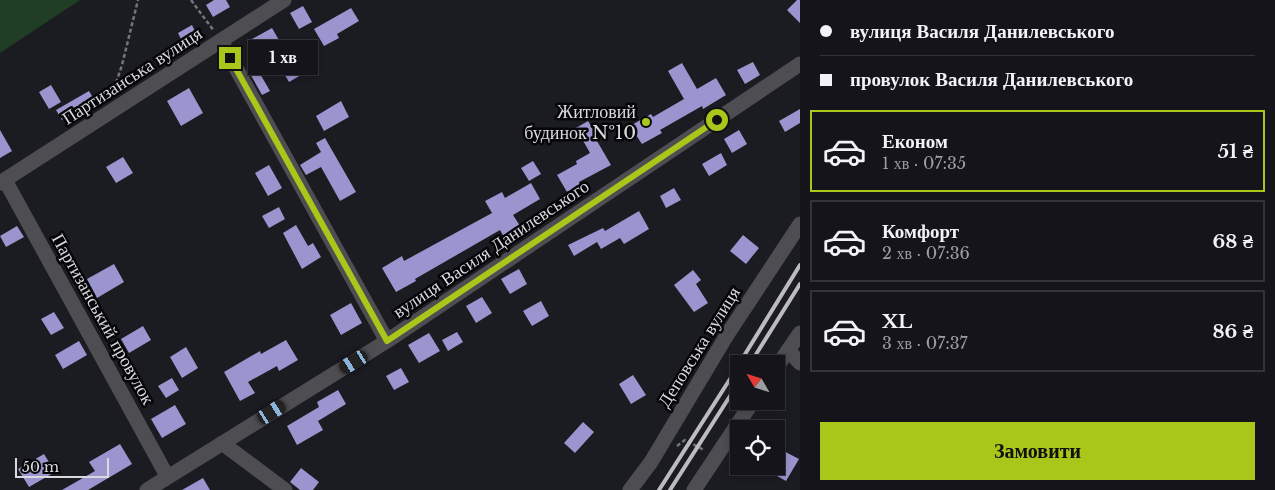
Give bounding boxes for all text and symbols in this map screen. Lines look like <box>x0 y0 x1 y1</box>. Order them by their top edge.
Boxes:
text: вулиця Василя Данилевського <box>850 20 1114 43</box>
street label: Партизанська вулиця <box>58 23 206 129</box>
callout: 1 хв <box>248 40 318 76</box>
route end <box>219 47 241 69</box>
text: 1 хв <box>269 47 297 67</box>
text: провулок Василя Данилевського <box>850 68 1133 91</box>
place label: Житловий будинок №10 <box>524 101 636 144</box>
route start <box>706 109 728 131</box>
marker: Житловий будинок №10 <box>640 116 652 128</box>
icon: car <box>822 129 867 174</box>
text: Економ <box>882 130 948 153</box>
text: 51 ₴ <box>1218 140 1253 163</box>
text: 1 хв · 07:35 <box>882 153 966 173</box>
street label: вулиця Василя Данилевського <box>389 175 593 323</box>
icon: car <box>822 219 867 264</box>
text: Комфорт <box>882 220 959 243</box>
street label: Партизанський провулок <box>47 230 159 408</box>
text: 68 ₴ <box>1213 230 1253 253</box>
text: 2 хв · 07:36 <box>882 243 970 263</box>
street label: Деповська вулиця <box>653 283 745 411</box>
icon: car <box>822 309 867 354</box>
text: XL <box>882 310 912 333</box>
text: 86 ₴ <box>1213 320 1253 343</box>
text: 3 хв · 07:37 <box>882 333 968 353</box>
car <box>337 348 370 376</box>
north arrow <box>730 355 785 410</box>
map controls <box>730 355 785 475</box>
car <box>255 398 288 426</box>
button: locate <box>730 420 785 475</box>
button: Замовити <box>820 422 1255 480</box>
scale bar <box>15 455 109 478</box>
text: 50 m <box>22 458 59 476</box>

